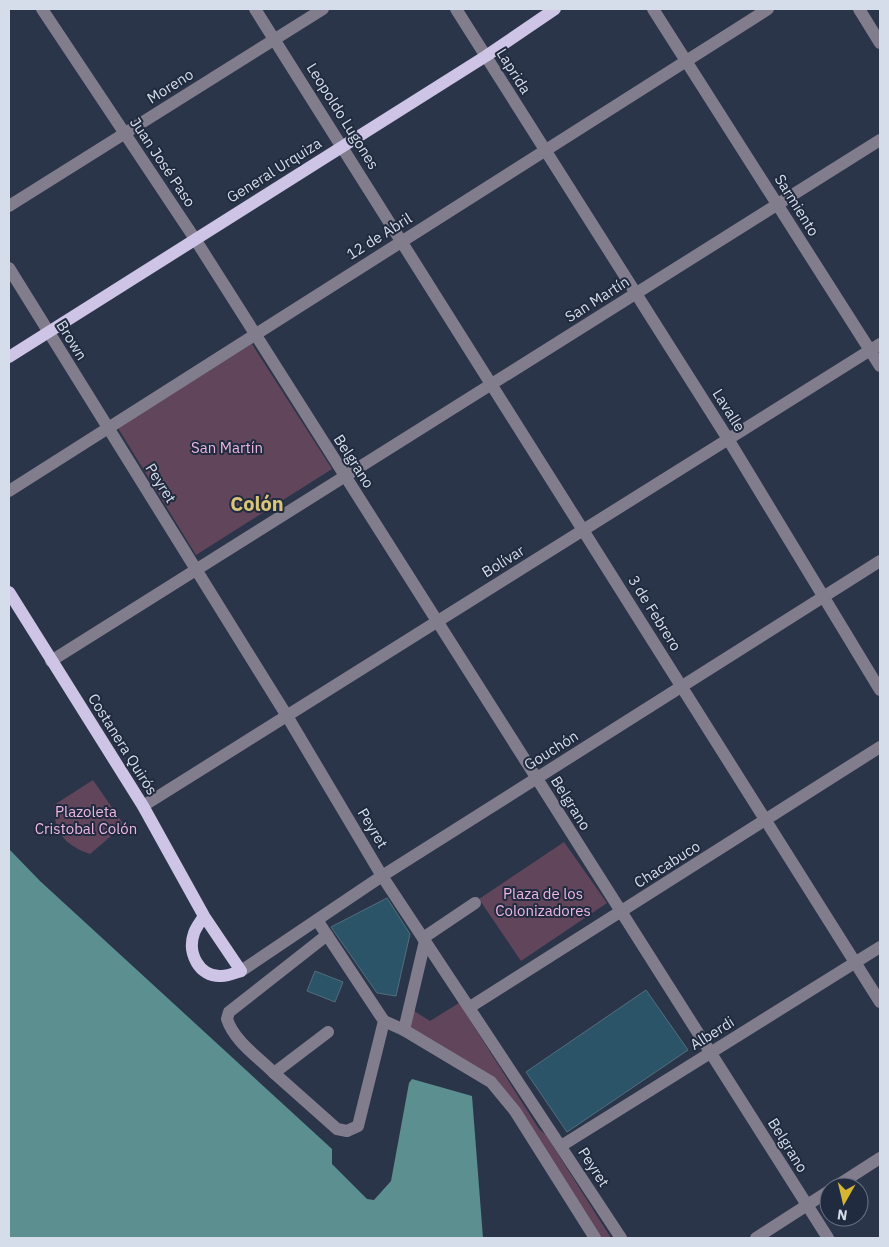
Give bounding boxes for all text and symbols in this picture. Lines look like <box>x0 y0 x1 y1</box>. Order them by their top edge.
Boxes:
street label: Laprida <box>493 45 535 97</box>
street label: Leopoldo Lugones <box>303 59 383 173</box>
street label: Moreno <box>143 64 197 108</box>
street label: Juan José Paso <box>126 114 200 210</box>
street label: General Urquiza <box>223 133 325 207</box>
street label: Sarmiento <box>771 171 823 239</box>
street label: 12 de Abril <box>343 208 415 264</box>
street label: San Martín <box>561 272 633 326</box>
street label: Brown <box>52 316 92 364</box>
street label: Lavalle <box>708 385 750 435</box>
street label: Belgrano <box>330 430 378 492</box>
park label: San Martín <box>191 438 263 457</box>
street label: Peyret <box>141 460 181 506</box>
district label: Colón <box>230 490 284 517</box>
street label: Bolívar <box>478 540 528 581</box>
street label: 3 de Febrero <box>624 572 686 654</box>
street label: Costanera Quirós <box>84 690 162 798</box>
street label: Gouchón <box>520 726 582 774</box>
street label: Belgrano <box>547 772 595 834</box>
park label: Plazoleta Cristobal Colón <box>35 802 137 838</box>
street label: Peyret <box>354 805 392 851</box>
street label: Chacabuco <box>630 836 704 892</box>
park label: Plaza de los Colonizadores <box>495 884 591 920</box>
street label: Alberdi <box>686 1012 738 1054</box>
street label: Belgrano <box>764 1114 812 1176</box>
street label: Peyret <box>574 1144 614 1190</box>
north arrow <box>819 1177 869 1227</box>
text: N <box>836 1205 848 1224</box>

